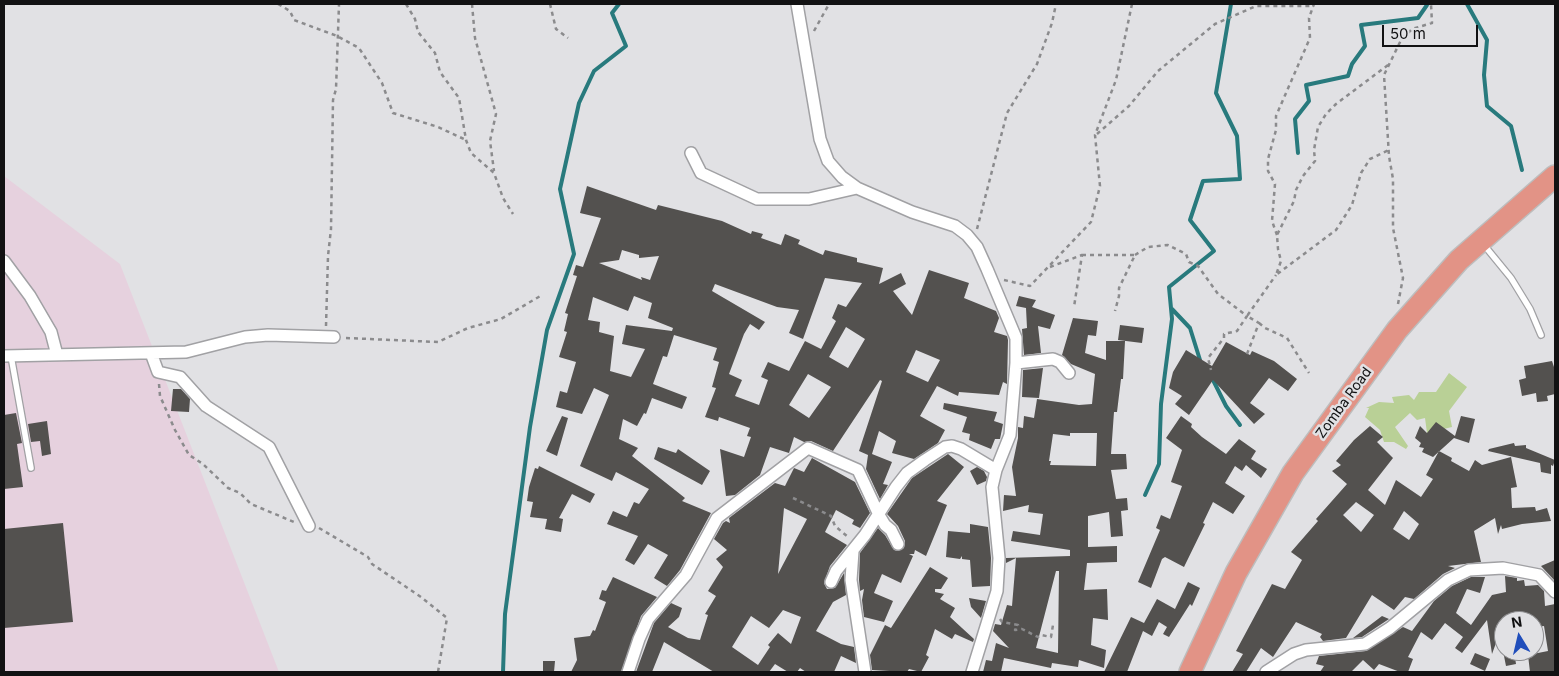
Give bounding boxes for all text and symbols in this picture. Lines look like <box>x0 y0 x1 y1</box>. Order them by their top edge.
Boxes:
scale bar <box>1384 15 1480 47</box>
text: 50 m <box>1390 24 1426 43</box>
street label: Zomba Road <box>1313 364 1375 442</box>
north arrow <box>1494 611 1544 661</box>
text: N <box>1510 612 1523 631</box>

